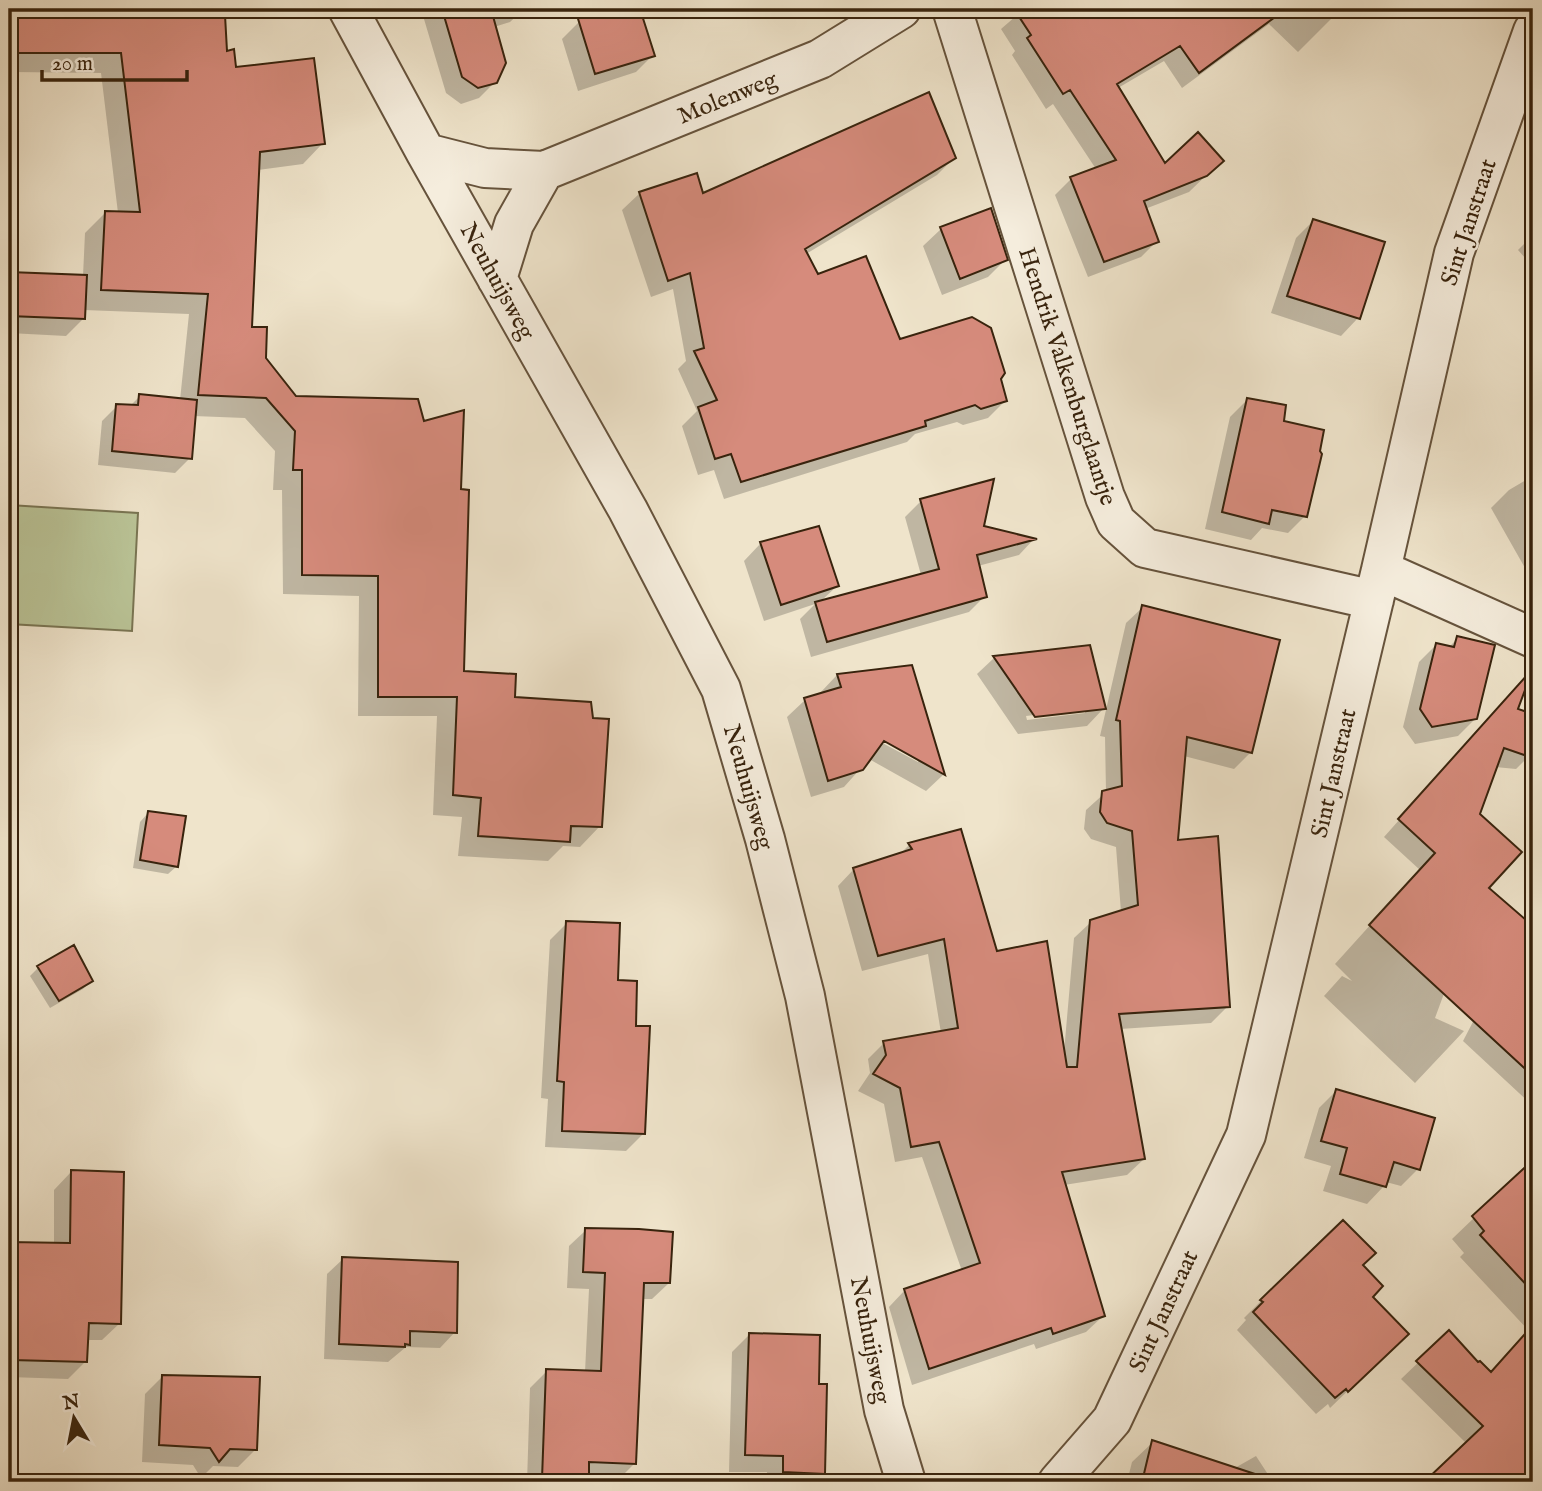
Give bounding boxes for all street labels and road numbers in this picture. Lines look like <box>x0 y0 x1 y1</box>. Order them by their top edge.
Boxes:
street label: Molenweg <box>673 64 783 132</box>
street label: Sint Janstraat <box>1434 155 1505 290</box>
street label: Neuhuijsweg <box>452 218 542 346</box>
street label: Hendrik Valkenburglaantje <box>1010 243 1123 510</box>
street label: Sint Janstraat <box>1305 706 1364 841</box>
street label: Neuhuijsweg <box>715 721 780 855</box>
street label: Sint Janstraat <box>1122 1245 1206 1378</box>
street label: Neuhuijsweg <box>842 1274 897 1407</box>

